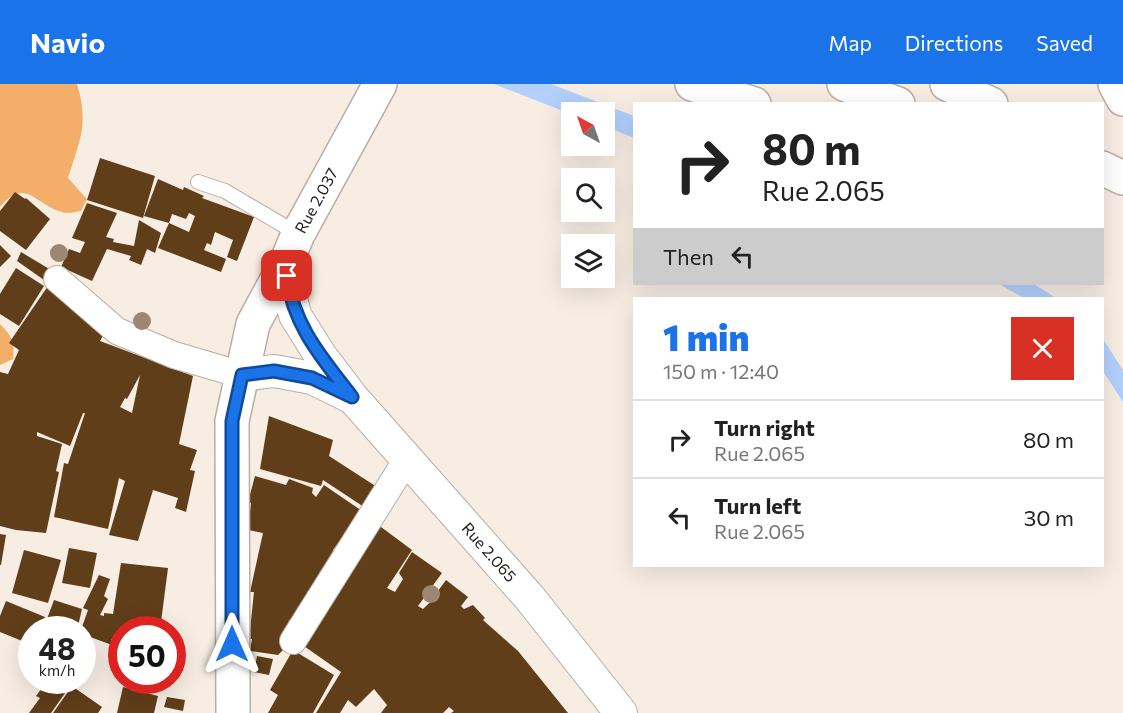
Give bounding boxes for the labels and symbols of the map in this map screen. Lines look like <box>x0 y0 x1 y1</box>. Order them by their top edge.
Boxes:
north arrow <box>561 102 615 156</box>
street label: Rue 2.037 <box>290 165 341 236</box>
pin <box>261 250 312 301</box>
street label: Rue 2.065 <box>458 518 521 585</box>
position arrow <box>200 612 264 676</box>
speed limit sign: 50 <box>108 616 186 694</box>

